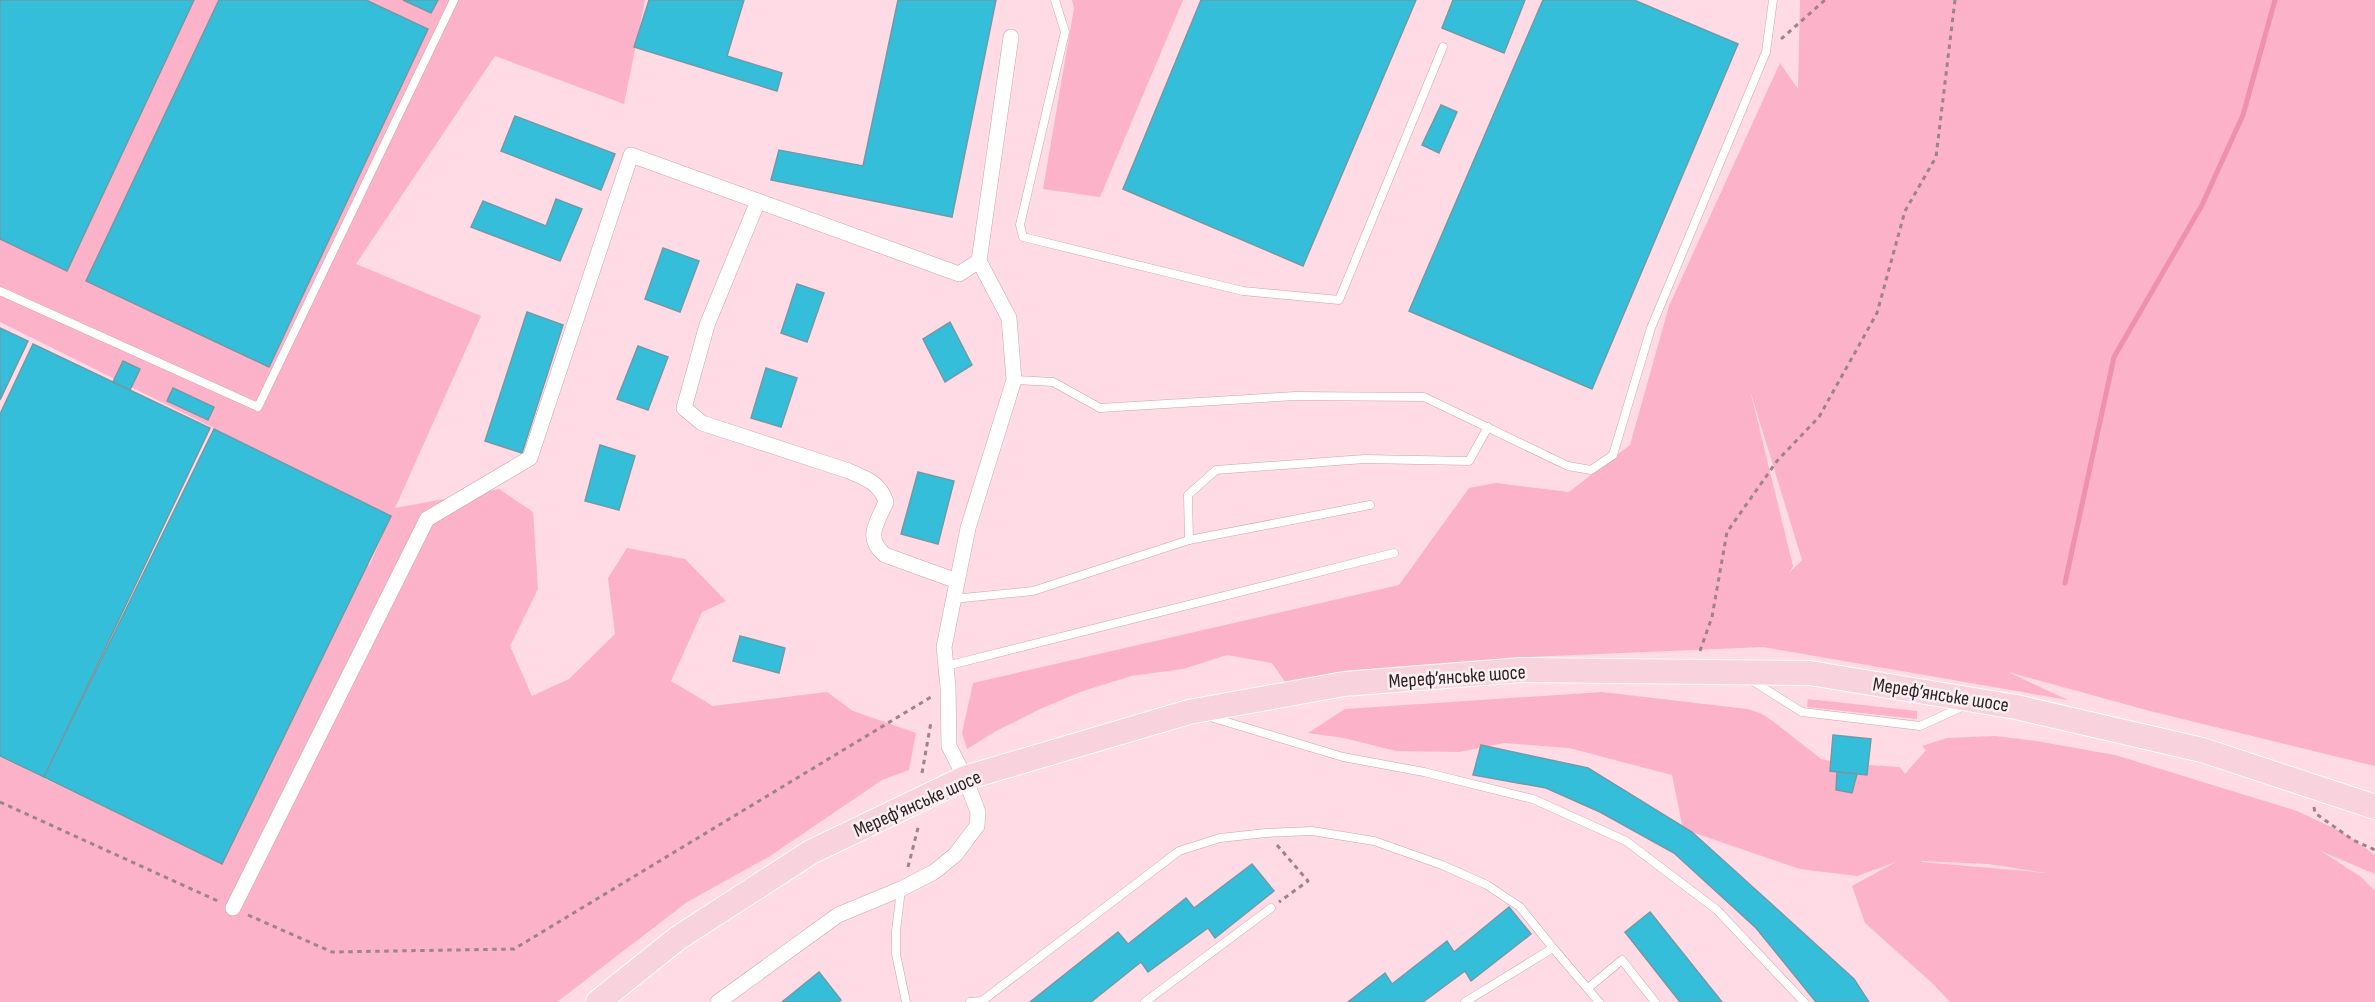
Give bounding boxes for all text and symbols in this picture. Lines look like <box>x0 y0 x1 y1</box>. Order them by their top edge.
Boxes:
street label: Мереф’янське шосе <box>1388 660 1526 694</box>
street label: Мереф’янське шосе <box>1871 672 2011 718</box>
street label: Мереф’янське шосе <box>850 765 985 843</box>

